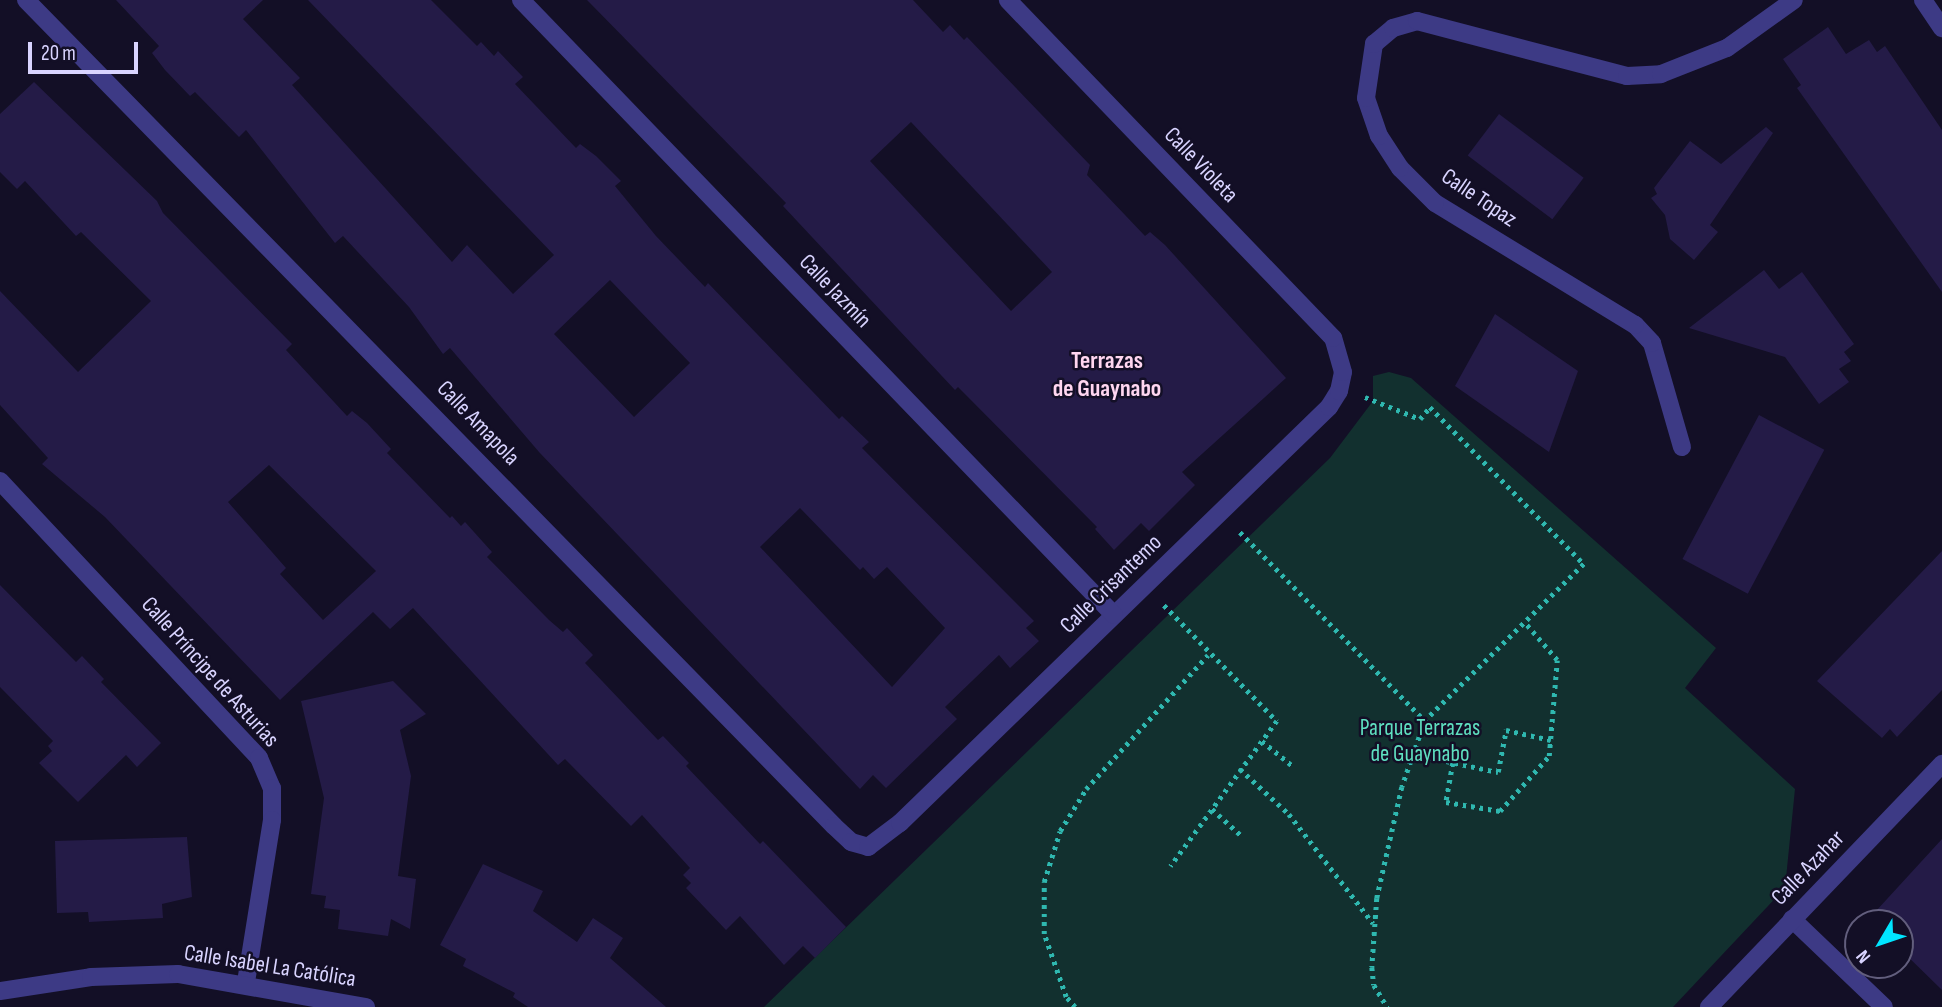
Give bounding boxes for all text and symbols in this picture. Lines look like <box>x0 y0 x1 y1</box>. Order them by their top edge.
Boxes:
scale bar <box>32 28 142 72</box>
text: 20 m <box>41 41 76 66</box>
street label: Calle Violeta <box>1158 121 1244 209</box>
street label: Calle Topaz <box>1436 163 1522 233</box>
street label: Calle Jazmín <box>793 248 877 334</box>
district label: Terrazas de Guaynabo <box>1053 347 1161 403</box>
street label: Calle Amapola <box>431 375 525 471</box>
street label: Calle Crisantemo <box>1055 529 1167 639</box>
street label: Calle Príncipe de Asturias <box>135 591 285 753</box>
park label: Parque Terrazas de Guaynabo <box>1360 714 1480 768</box>
street label: Calle Azahar <box>1766 825 1850 911</box>
north arrow <box>1844 909 1914 979</box>
street label: Calle Isabel La Católica <box>182 939 358 993</box>
text: N <box>1852 945 1876 967</box>

